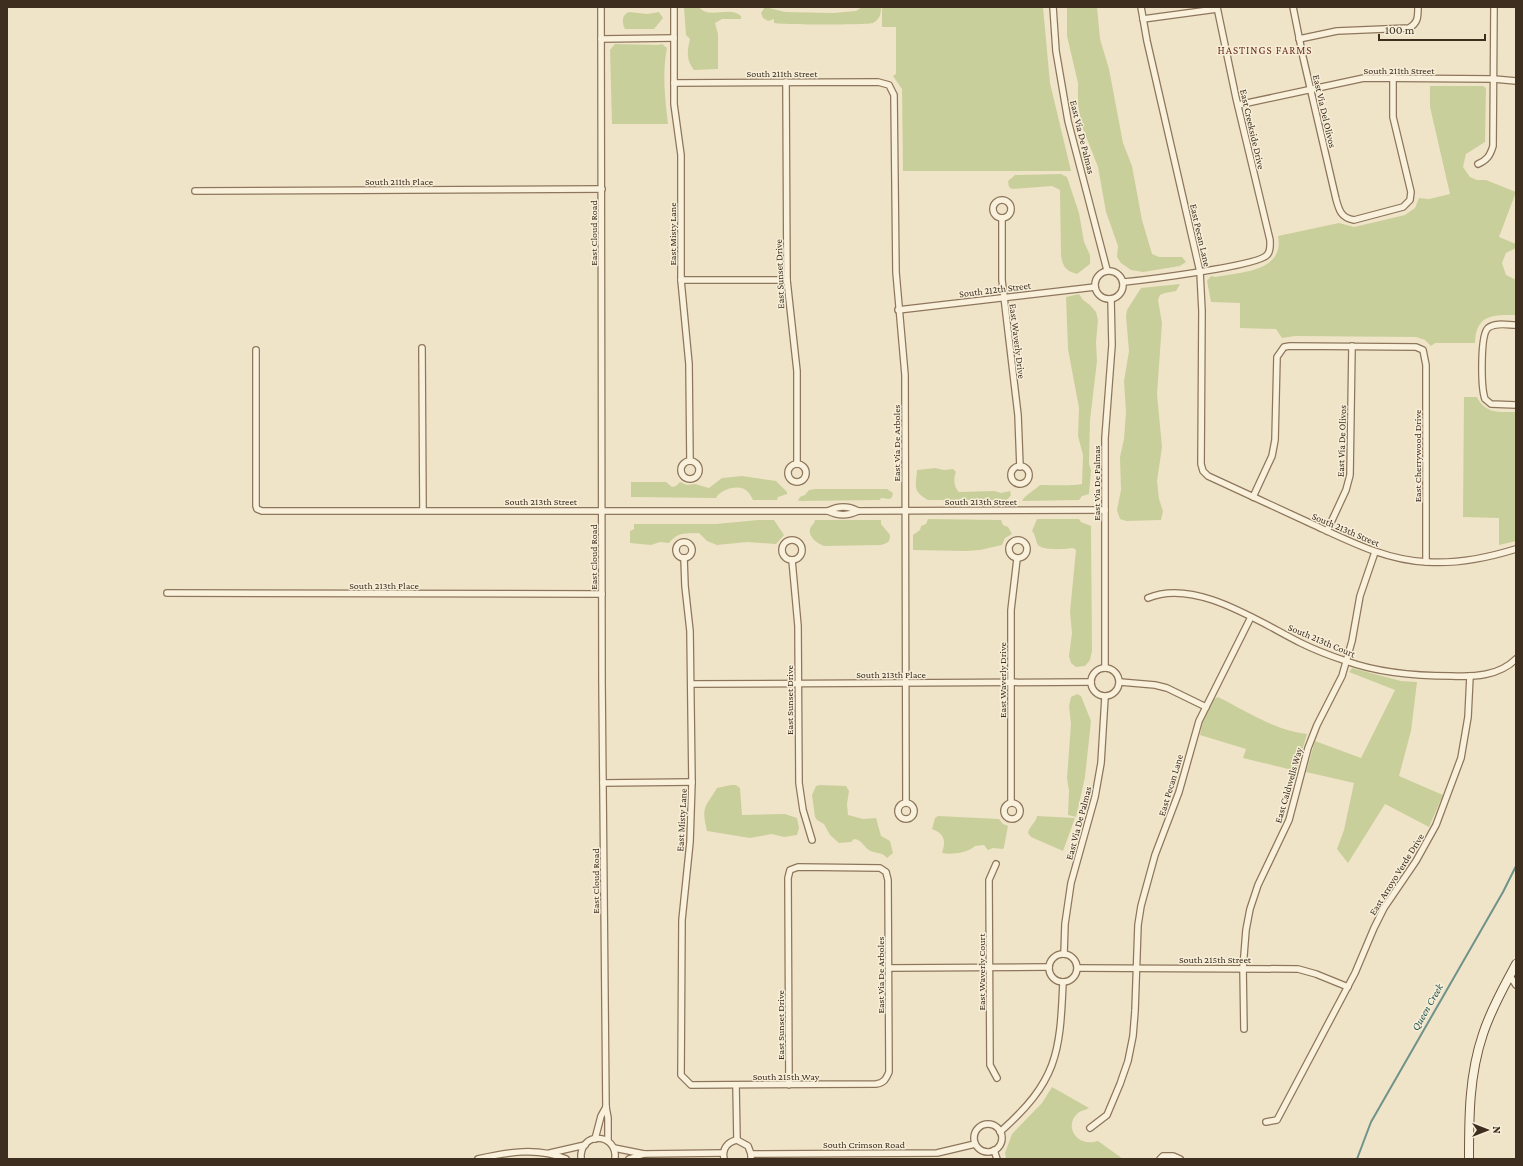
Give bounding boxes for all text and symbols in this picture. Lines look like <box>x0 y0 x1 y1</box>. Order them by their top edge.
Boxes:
scale bar <box>1379 16 1485 42</box>
text: 100 m <box>1385 23 1415 37</box>
district label: HASTINGS FARMS <box>1217 44 1313 56</box>
street label: South 211th Street <box>1364 65 1435 76</box>
street label: South 211th Street <box>747 68 818 79</box>
street label: East Via Del Olivos <box>1311 73 1338 149</box>
street label: East Creekside Drive <box>1238 88 1267 171</box>
street label: East Via De Palmas <box>1068 99 1097 175</box>
street label: South 211th Place <box>365 176 434 187</box>
street label: East Cloud Road <box>588 200 599 266</box>
street label: East Misty Lane <box>667 202 678 266</box>
street label: East Pecan Lane <box>1188 203 1213 268</box>
street label: East Sunset Drive <box>773 238 786 309</box>
street label: South 212th Street <box>958 280 1032 299</box>
street label: East Waverly Drive <box>1007 303 1028 380</box>
street label: East Via De Arboles <box>891 404 902 482</box>
street label: East Via De Olivos <box>1335 405 1348 477</box>
street label: East Cherrywood Drive <box>1412 409 1423 502</box>
street label: East Via De Palmas <box>1091 445 1102 521</box>
street label: South 213th Street <box>505 496 578 507</box>
street label: South 213th Street <box>945 496 1018 507</box>
street label: South 213th Street <box>1310 510 1382 549</box>
street label: East Cloud Road <box>588 524 599 590</box>
street label: South 213th Place <box>349 580 419 591</box>
street label: South 213th Court <box>1287 621 1358 660</box>
street label: East Waverly Drive <box>997 642 1008 718</box>
street label: East Sunset Drive <box>784 665 795 735</box>
street label: South 213th Place <box>856 669 926 680</box>
street label: East Caldwells Way <box>1272 746 1305 824</box>
street label: East Pecan Lane <box>1156 752 1185 817</box>
street label: East Via De Palmas <box>1063 785 1094 861</box>
street label: East Misty Lane <box>674 788 689 852</box>
street label: East Arroyo Verde Drive <box>1367 831 1426 917</box>
street label: East Cloud Road <box>590 848 601 914</box>
street label: East Waverly Court <box>976 933 987 1010</box>
street label: East Via De Arboles <box>875 936 886 1014</box>
street label: South 215th Street <box>1179 954 1252 965</box>
water label: Queen Creek <box>1409 980 1446 1033</box>
street label: East Sunset Drive <box>775 990 786 1060</box>
street label: South 215th Way <box>753 1071 820 1082</box>
north arrow <box>1467 1110 1507 1150</box>
text: N <box>1491 1126 1503 1134</box>
street label: South Crimson Road <box>823 1139 906 1150</box>

